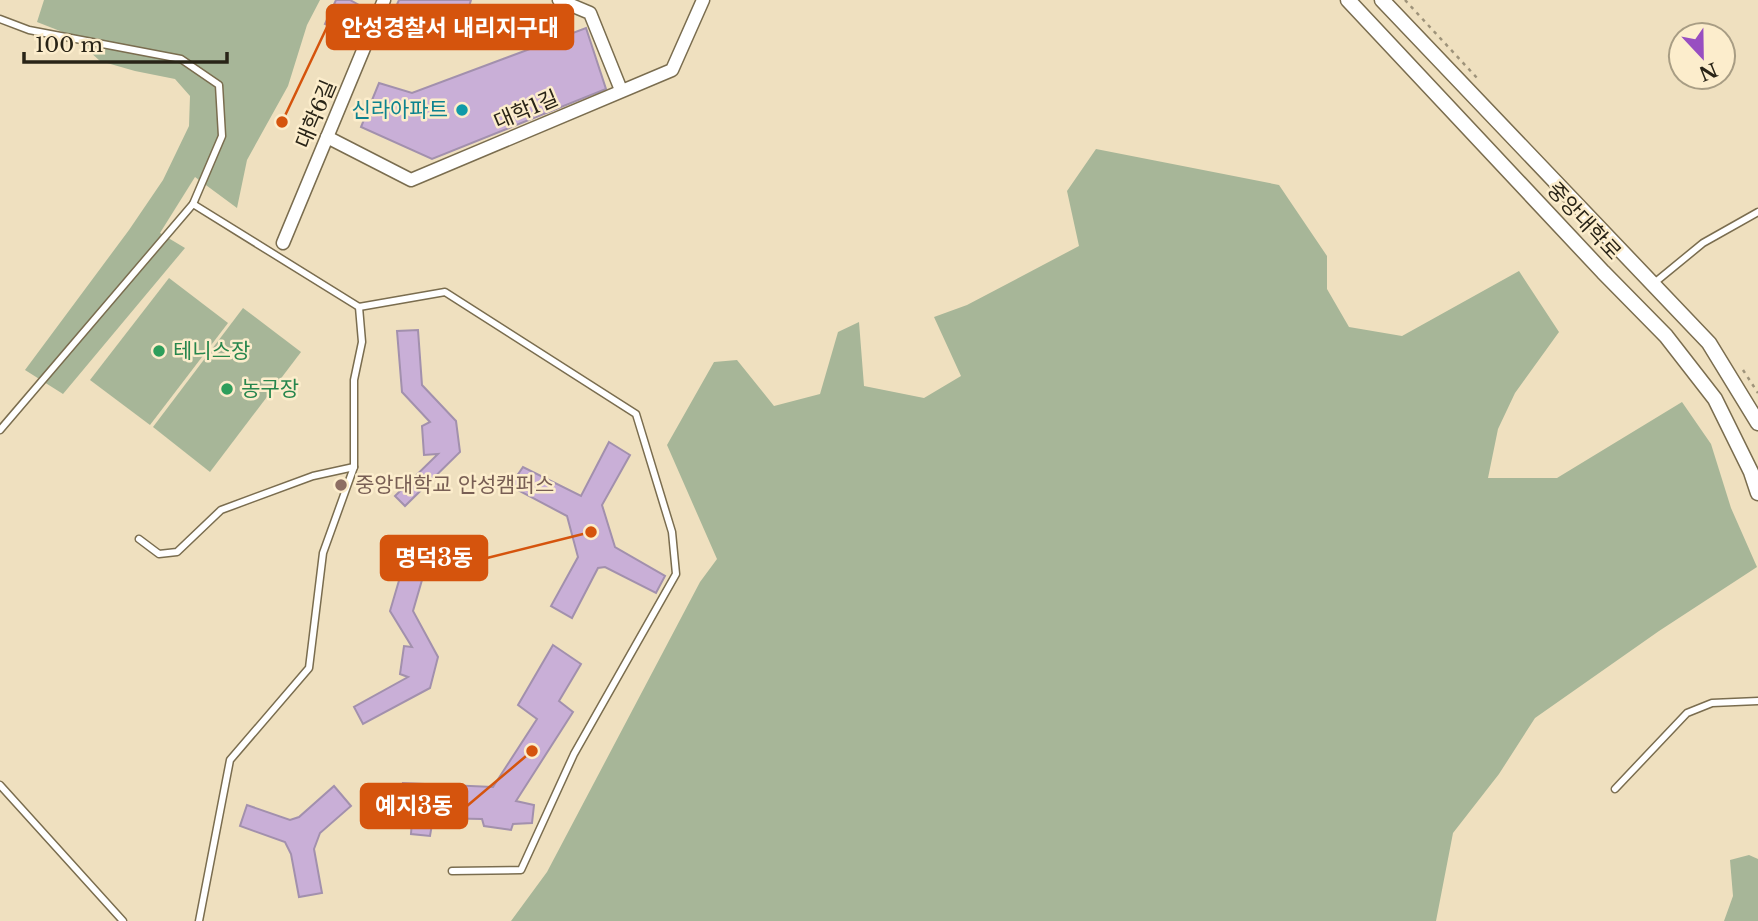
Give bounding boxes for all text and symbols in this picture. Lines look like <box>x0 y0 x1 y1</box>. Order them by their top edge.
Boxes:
callout: 안성경찰서 내리지구대 <box>327 5 573 49</box>
text: 안성경찰서 내리지구대 <box>341 14 559 42</box>
scale bar <box>24 21 228 65</box>
north arrow <box>1667 21 1737 91</box>
text: 100 m <box>35 32 103 58</box>
text: N <box>1695 57 1721 85</box>
street label: 대학6길 <box>290 76 342 152</box>
street label: 대학1길 <box>490 85 562 135</box>
place label: 신라아파트 <box>351 97 448 123</box>
marker: 신라아파트 <box>454 102 470 118</box>
street label: 중앙대학로 <box>1542 177 1626 265</box>
place label: 테니스장 <box>173 338 250 364</box>
marker: 테니스장 <box>151 343 167 359</box>
place label: 농구장 <box>241 376 299 402</box>
marker: 농구장 <box>219 381 235 397</box>
place label: 중앙대학교 안성캠퍼스 <box>355 472 554 498</box>
marker: 중앙대학교 안성캠퍼스 <box>333 477 349 493</box>
callout: 명덕3동 <box>381 536 487 580</box>
text: 명덕3동 <box>395 544 473 572</box>
callout: 예지3동 <box>361 784 467 828</box>
text: 예지3동 <box>375 792 453 820</box>

